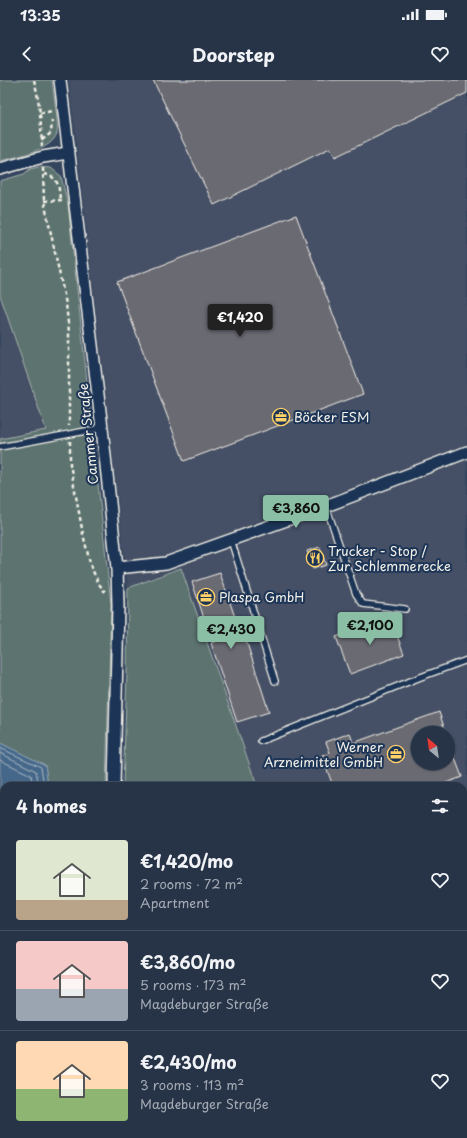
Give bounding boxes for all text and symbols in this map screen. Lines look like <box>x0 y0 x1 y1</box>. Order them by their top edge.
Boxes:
text: 13:35 <box>20 3 61 26</box>
text: Doorstep <box>192 41 275 68</box>
icon: back <box>16 43 38 65</box>
icon: heart <box>429 43 451 65</box>
pin: €1,420 <box>207 304 273 338</box>
text: €1,420 <box>217 307 263 326</box>
street label: Cammer Straße <box>73 382 102 486</box>
office icon: Böcker ESM <box>271 407 291 427</box>
place label: Böcker ESM <box>294 407 369 426</box>
pin: €3,860 <box>263 495 329 529</box>
text: €3,860 <box>272 498 320 517</box>
place label: Trucker - Stop / Zur Schlemmerecke <box>328 541 451 575</box>
restaurant icon: Trucker - Stop / Zur Schlemmerecke <box>305 548 325 568</box>
office icon: Plaspa GmbH <box>196 587 216 607</box>
place label: Plaspa GmbH <box>219 587 304 606</box>
pin: €2,100 <box>337 612 403 646</box>
text: €2,100 <box>347 615 393 634</box>
pin: €2,430 <box>198 616 264 650</box>
text: €2,430 <box>206 619 256 638</box>
north arrow <box>411 726 455 770</box>
map controls <box>411 726 455 770</box>
place label: Werner Arzneimittel GmbH <box>264 737 384 771</box>
office icon: Werner Arzneimittel GmbH <box>386 744 406 764</box>
text: 4 homes <box>16 793 87 819</box>
icon: filters <box>429 795 451 817</box>
text: €1,420/mo <box>140 848 233 874</box>
icon: home <box>48 856 96 904</box>
icon: heart <box>429 869 451 891</box>
text: 2 rooms · 72 m² <box>140 874 243 893</box>
text: Apartment <box>140 893 209 912</box>
text: €3,860/mo <box>140 949 235 975</box>
icon: home <box>48 957 96 1005</box>
icon: heart <box>429 970 451 992</box>
text: 5 rooms · 173 m² <box>140 975 246 994</box>
text: Magdeburger Straße <box>140 994 269 1013</box>
text: €2,430/mo <box>140 1049 236 1075</box>
icon: home <box>48 1057 96 1105</box>
icon: heart <box>429 1070 451 1092</box>
text: 3 rooms · 113 m² <box>140 1075 244 1094</box>
text: Magdeburger Straße <box>140 1094 269 1113</box>

